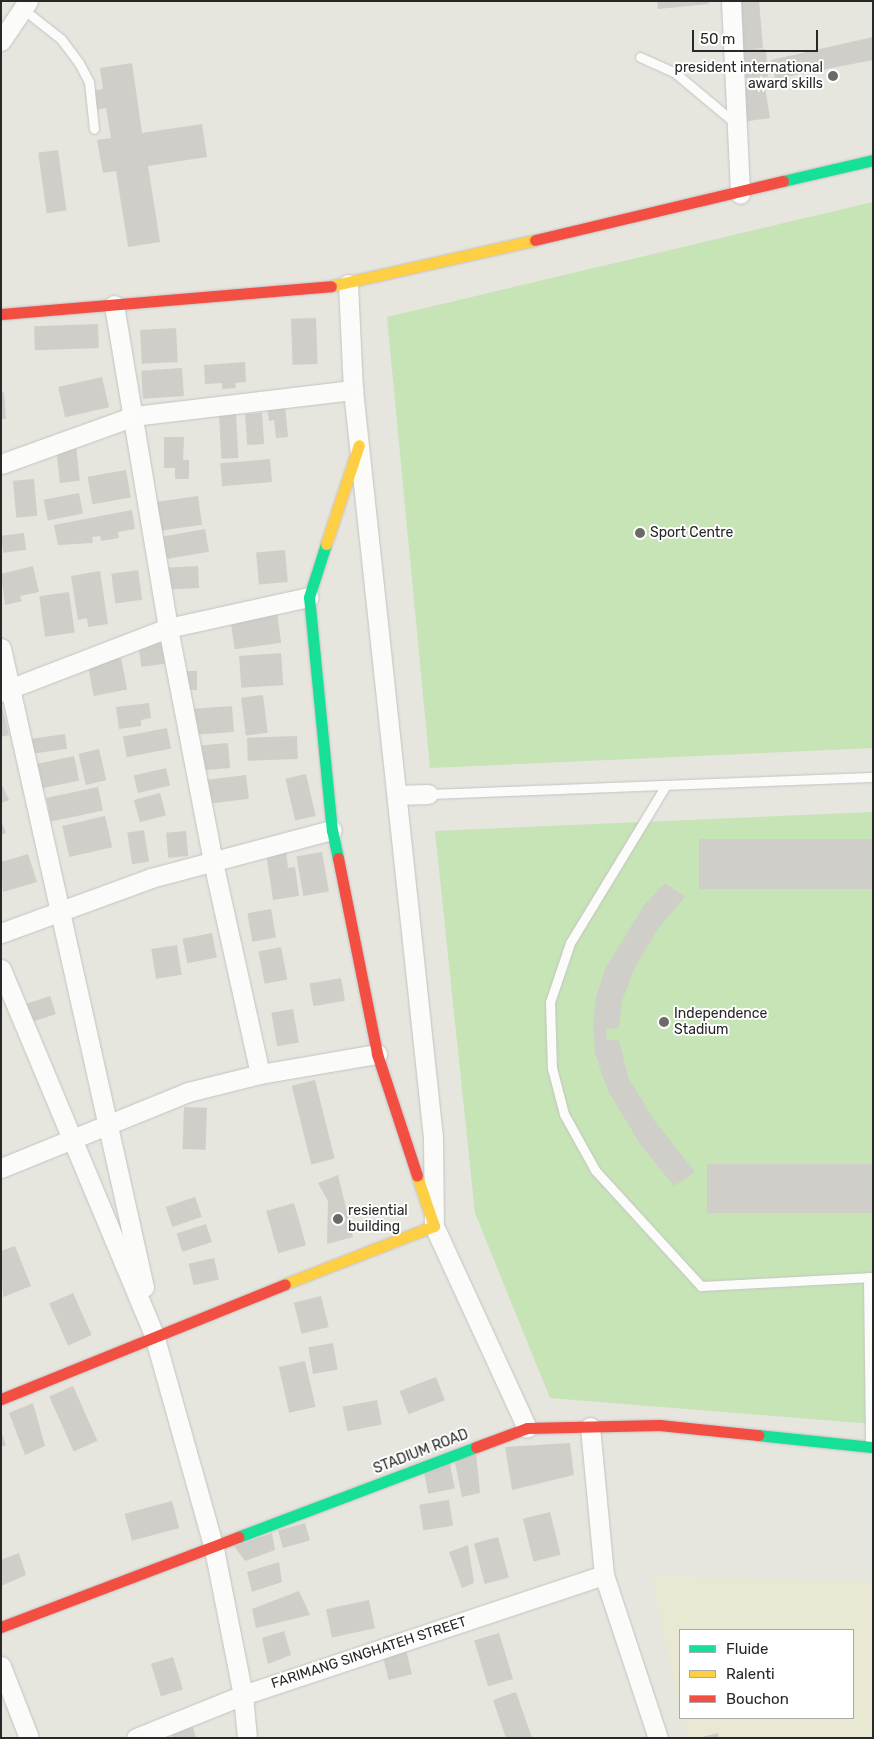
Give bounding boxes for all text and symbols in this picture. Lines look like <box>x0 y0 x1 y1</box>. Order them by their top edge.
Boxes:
scale bar <box>694 20 820 52</box>
text: 50 m <box>700 30 735 48</box>
place label: president international award skills <box>675 60 823 92</box>
marker: president international award skills <box>827 70 839 82</box>
place label: Sport Centre <box>650 525 733 541</box>
marker: Sport Centre <box>634 527 646 539</box>
place label: Independence Stadium <box>674 1006 767 1038</box>
marker: Independence Stadium <box>658 1016 670 1028</box>
place label: resiential building <box>348 1203 408 1236</box>
marker: resiential building <box>332 1213 344 1225</box>
street label: STADIUM ROAD <box>371 1426 471 1478</box>
street label: FARIMANG SINGHATEH STREET <box>269 1613 469 1693</box>
legend <box>679 1629 854 1719</box>
text: Fluide <box>726 1640 768 1658</box>
text: Ralenti <box>726 1665 775 1683</box>
text: Bouchon <box>726 1690 789 1708</box>

